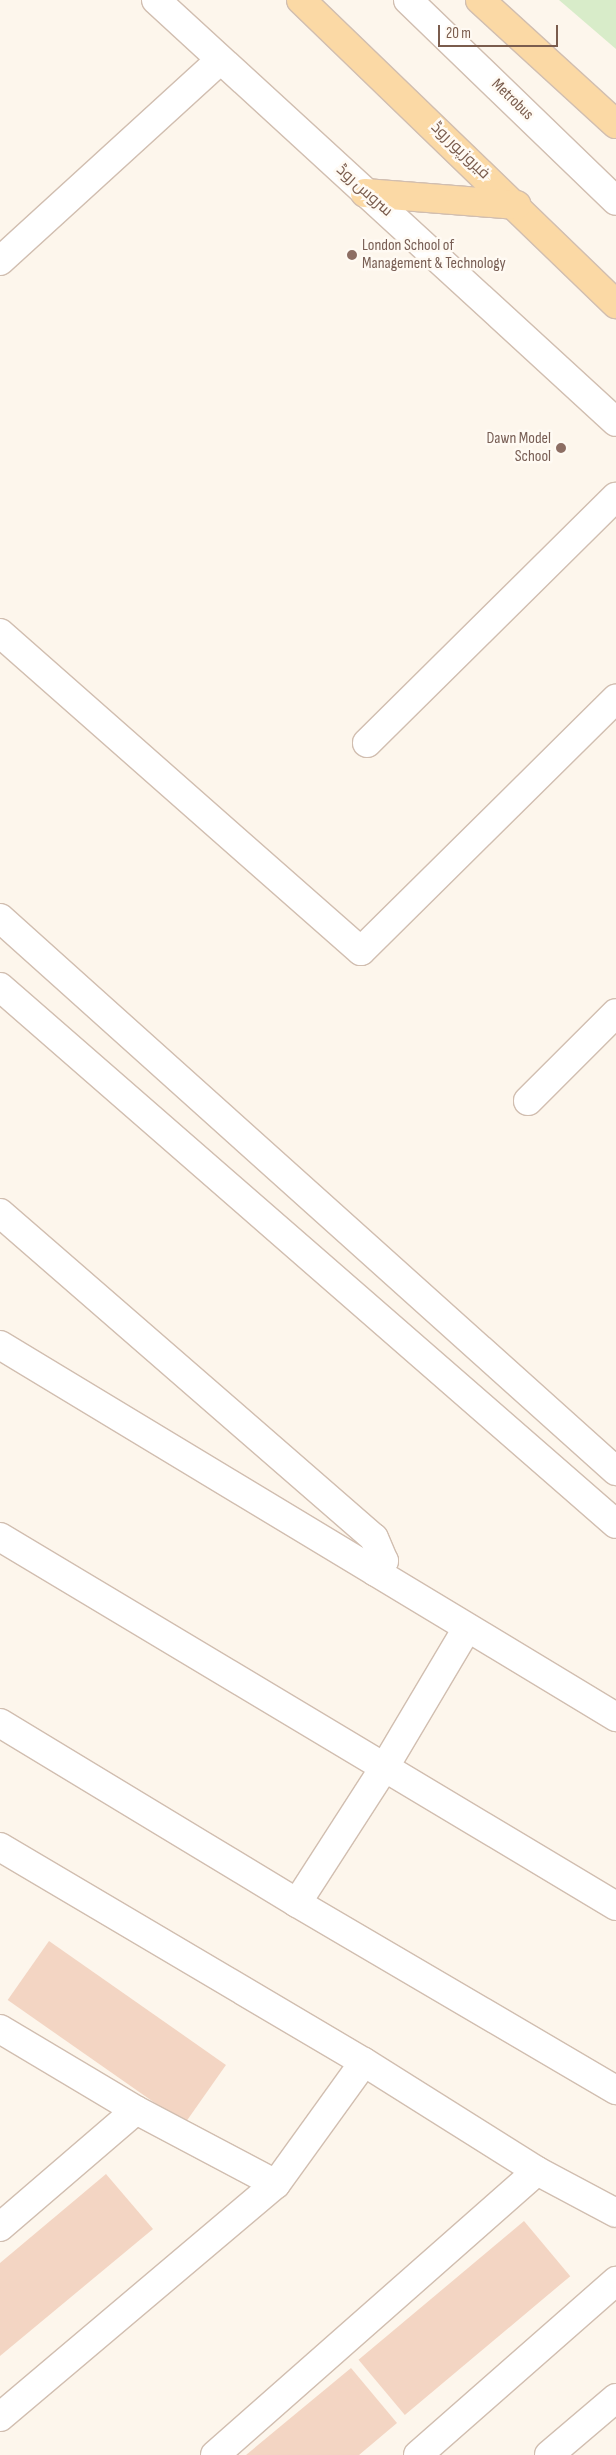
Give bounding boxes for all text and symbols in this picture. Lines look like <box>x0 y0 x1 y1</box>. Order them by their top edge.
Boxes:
scale bar <box>441 15 561 47</box>
text: 20 m <box>446 24 471 43</box>
street label: Metrobus <box>487 75 537 125</box>
street label: فیروزپور روڈ <box>427 118 493 184</box>
street label: سروس روڈ <box>332 161 396 221</box>
place label: London School of Management & Technology <box>362 236 506 274</box>
marker: London School of Management & Technology <box>346 249 358 261</box>
place label: Dawn Model School <box>487 429 551 467</box>
marker: Dawn Model School <box>555 442 567 454</box>

